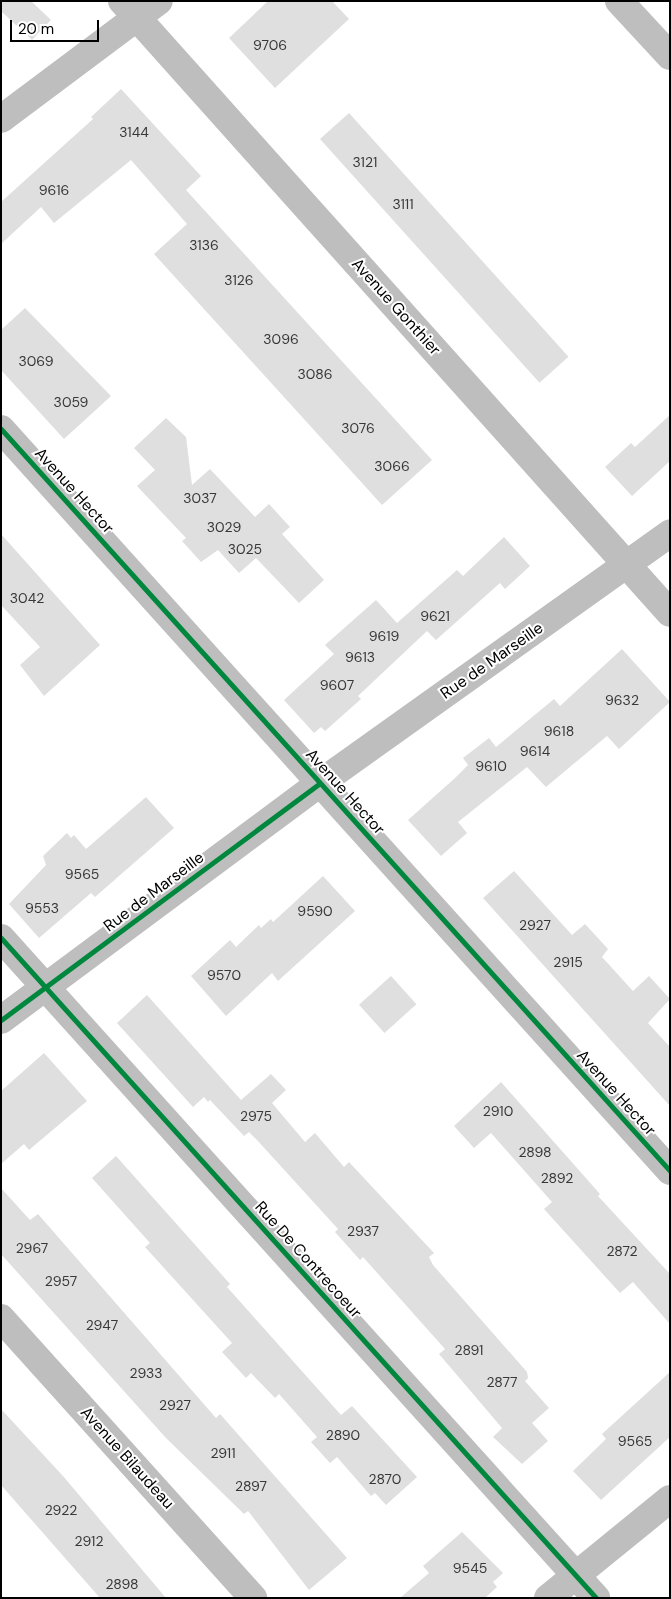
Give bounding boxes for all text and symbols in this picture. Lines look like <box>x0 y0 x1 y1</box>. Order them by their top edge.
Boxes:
scale bar <box>12 10 101 42</box>
text: 20 m <box>18 19 54 39</box>
house number: 9706 <box>253 37 287 53</box>
house number: 3144 <box>119 124 149 140</box>
house number: 3121 <box>353 154 377 170</box>
house number: 9616 <box>39 182 69 198</box>
house number: 3111 <box>392 196 414 212</box>
house number: 3136 <box>189 237 219 253</box>
street label: Avenue Gonthier <box>347 255 445 359</box>
house number: 3126 <box>224 272 254 288</box>
house number: 3096 <box>263 331 299 347</box>
house number: 3069 <box>18 353 54 369</box>
house number: 3086 <box>297 366 333 382</box>
house number: 3059 <box>54 394 88 410</box>
house number: 3076 <box>341 420 375 436</box>
street label: Avenue Hector <box>30 444 118 538</box>
house number: 3066 <box>374 458 410 474</box>
house number: 3037 <box>183 490 217 506</box>
house number: 3029 <box>207 519 241 535</box>
house number: 3025 <box>228 541 262 557</box>
house number: 3042 <box>10 590 44 606</box>
house number: 9621 <box>420 608 450 624</box>
street label: Rue de Marseille <box>437 619 547 703</box>
house number: 9619 <box>369 628 399 644</box>
house number: 9613 <box>345 649 375 665</box>
house number: 9607 <box>320 677 354 693</box>
house number: 9632 <box>605 692 639 708</box>
house number: 9618 <box>544 723 574 739</box>
house number: 9614 <box>520 743 550 759</box>
street label: Avenue Hector <box>301 745 389 839</box>
house number: 9610 <box>475 758 507 774</box>
street label: Rue de Marseille <box>100 848 208 936</box>
house number: 9565 <box>65 866 99 882</box>
house number: 9553 <box>25 900 59 916</box>
house number: 9590 <box>297 903 333 919</box>
house number: 2927 <box>519 917 551 933</box>
house number: 2915 <box>553 954 583 970</box>
house number: 9570 <box>207 967 241 983</box>
street label: Avenue Hector <box>572 1046 660 1140</box>
house number: 2910 <box>483 1103 513 1119</box>
house number: 2975 <box>240 1108 272 1124</box>
house number: 2898 <box>519 1144 551 1160</box>
house number: 2892 <box>541 1170 573 1186</box>
street label: Rue De Contrecoeur <box>251 1198 365 1322</box>
house number: 2937 <box>347 1223 379 1239</box>
house number: 2967 <box>16 1240 48 1256</box>
house number: 2872 <box>606 1243 638 1259</box>
house number: 2957 <box>45 1273 77 1289</box>
house number: 2947 <box>86 1317 118 1333</box>
house number: 2891 <box>455 1342 483 1358</box>
house number: 2933 <box>129 1365 163 1381</box>
house number: 2877 <box>487 1374 517 1390</box>
house number: 2927 <box>159 1397 191 1413</box>
street label: Avenue Bilaudeau <box>76 1403 178 1513</box>
house number: 2890 <box>326 1427 360 1443</box>
house number: 9565 <box>618 1433 652 1449</box>
house number: 2911 <box>210 1445 236 1461</box>
house number: 2870 <box>369 1471 401 1487</box>
house number: 2897 <box>235 1478 267 1494</box>
house number: 2922 <box>45 1502 77 1518</box>
house number: 2912 <box>75 1533 103 1549</box>
house number: 9545 <box>453 1560 487 1576</box>
house number: 2898 <box>106 1576 138 1592</box>

